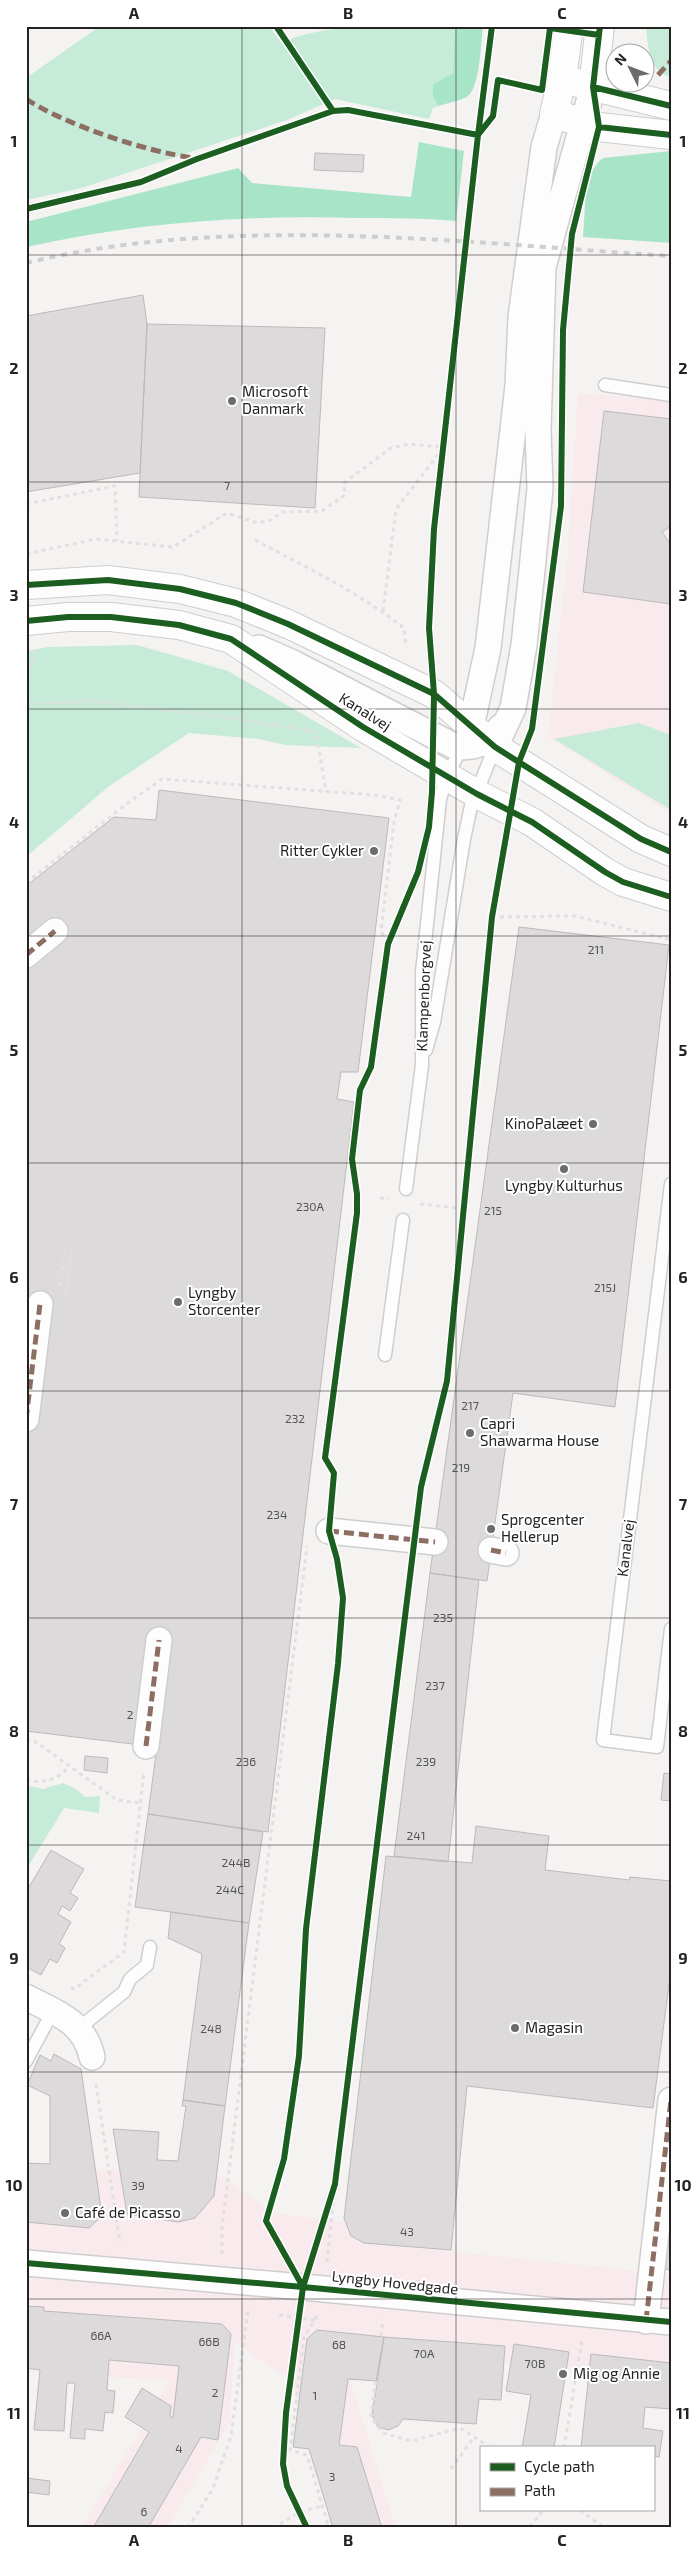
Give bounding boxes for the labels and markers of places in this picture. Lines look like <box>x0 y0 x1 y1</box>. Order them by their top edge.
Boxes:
place label: Microsoft Danmark <box>242 382 308 417</box>
marker: Microsoft Danmark <box>226 395 238 407</box>
place label: Ritter Cykler <box>280 841 364 859</box>
marker: Ritter Cykler <box>368 845 380 857</box>
place label: KinoPalæet <box>505 1114 583 1132</box>
marker: KinoPalæet <box>587 1118 599 1130</box>
marker: Lyngby Kulturhus <box>558 1163 570 1175</box>
place label: Lyngby Kulturhus <box>505 1176 623 1194</box>
place label: Lyngby Storcenter <box>188 1283 260 1318</box>
marker: Lyngby Storcenter <box>172 1296 184 1308</box>
place label: Capri Shawarma House <box>480 1414 599 1449</box>
marker: Capri Shawarma House <box>464 1427 476 1439</box>
place label: Sprogcenter Hellerup <box>501 1510 585 1545</box>
marker: Sprogcenter Hellerup <box>485 1523 497 1535</box>
place label: Magasin <box>525 2018 583 2036</box>
marker: Magasin <box>509 2022 521 2034</box>
place label: Café de Picasso <box>75 2203 181 2221</box>
marker: Café de Picasso <box>59 2207 71 2219</box>
place label: Mig og Annie <box>573 2364 660 2382</box>
marker: Mig og Annie <box>557 2368 569 2380</box>

